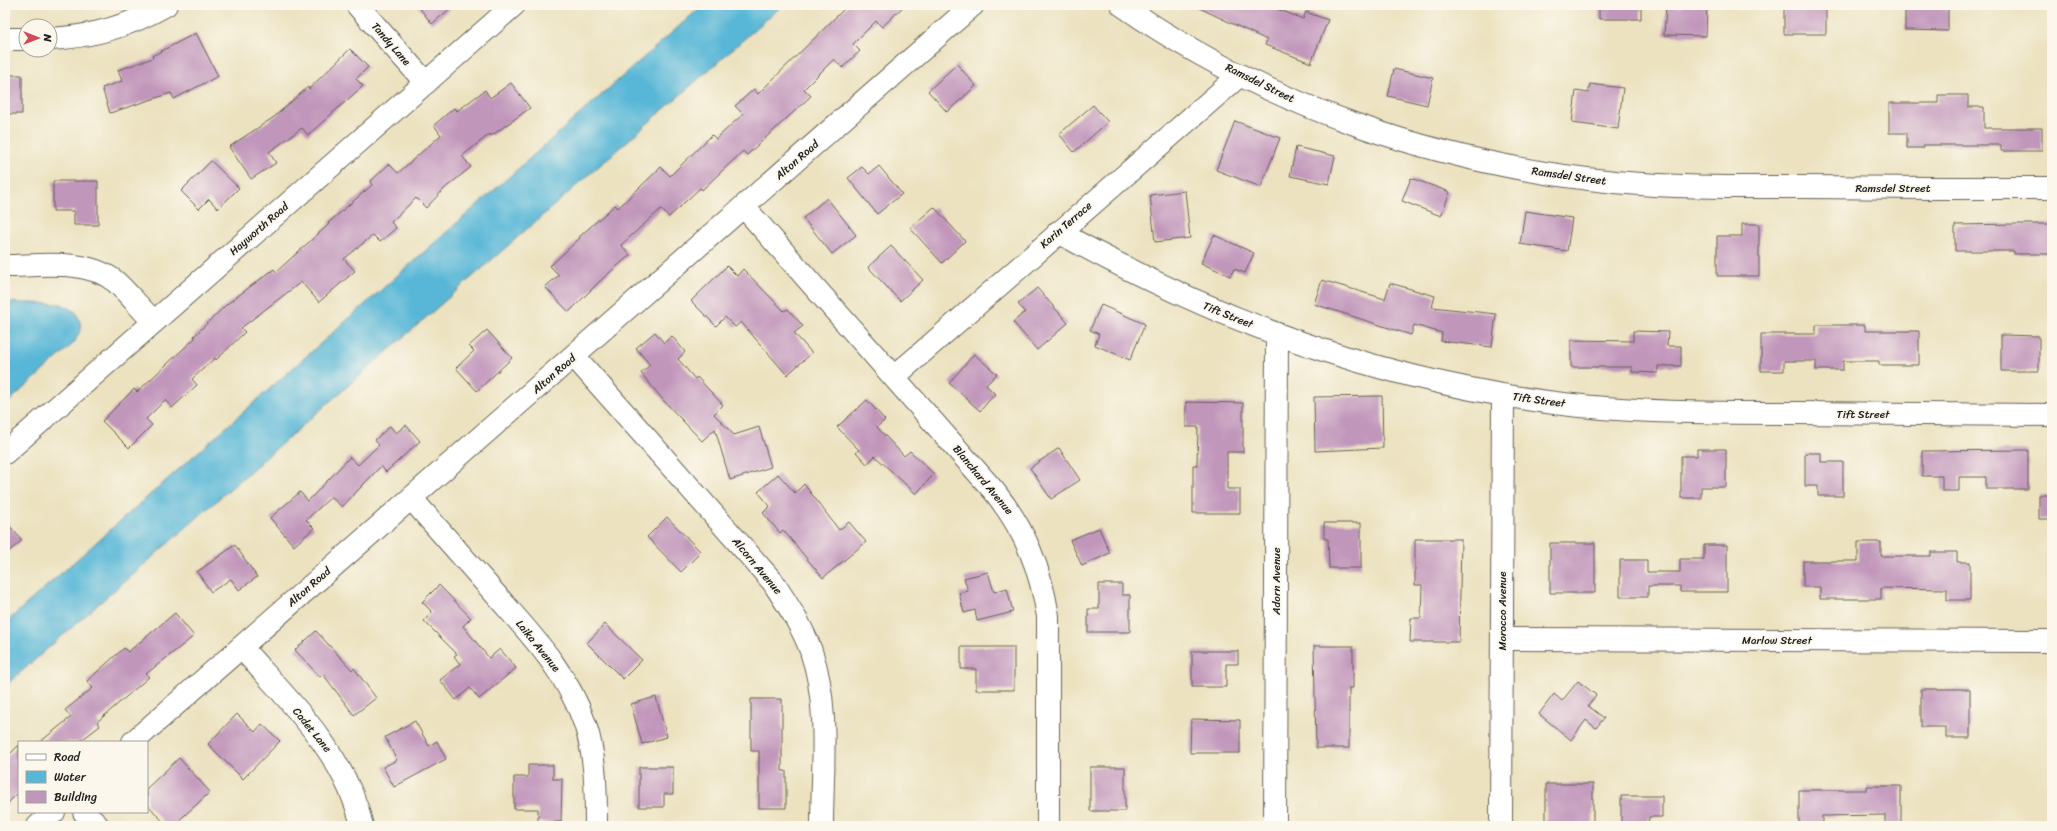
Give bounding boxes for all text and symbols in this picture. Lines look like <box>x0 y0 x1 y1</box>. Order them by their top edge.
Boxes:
north arrow <box>18 18 58 58</box>
street label: Tandy Lane <box>367 18 416 71</box>
text: N <box>38 33 57 42</box>
street label: Ramsdel Street <box>1222 58 1298 108</box>
street label: Alton Road <box>770 135 824 185</box>
street label: Ramsdel Street <box>1530 161 1608 191</box>
street label: Ramsdel Street <box>1855 179 1931 198</box>
street label: Karin Terrace <box>1035 196 1097 253</box>
street label: Hayworth Road <box>225 197 294 260</box>
street label: Tift Street <box>1200 296 1257 334</box>
street label: Alton Road <box>527 349 581 399</box>
street label: Tift Street <box>1511 387 1567 413</box>
street label: Tift Street <box>1837 405 1890 424</box>
street label: Blanchard Avenue <box>948 441 1018 520</box>
street label: Alcorn Avenue <box>727 532 787 599</box>
street label: Adorn Avenue <box>1267 547 1286 616</box>
street label: Alton Road <box>282 562 336 612</box>
street label: Morocco Avenue <box>1493 571 1512 651</box>
street label: Laika Avenue <box>511 616 566 677</box>
street label: Marlow Street <box>1742 631 1812 650</box>
street label: Cadet Lane <box>288 703 337 757</box>
legend <box>18 741 148 813</box>
text: Road <box>54 746 81 768</box>
text: Water <box>54 766 87 788</box>
text: Building <box>54 786 97 808</box>

